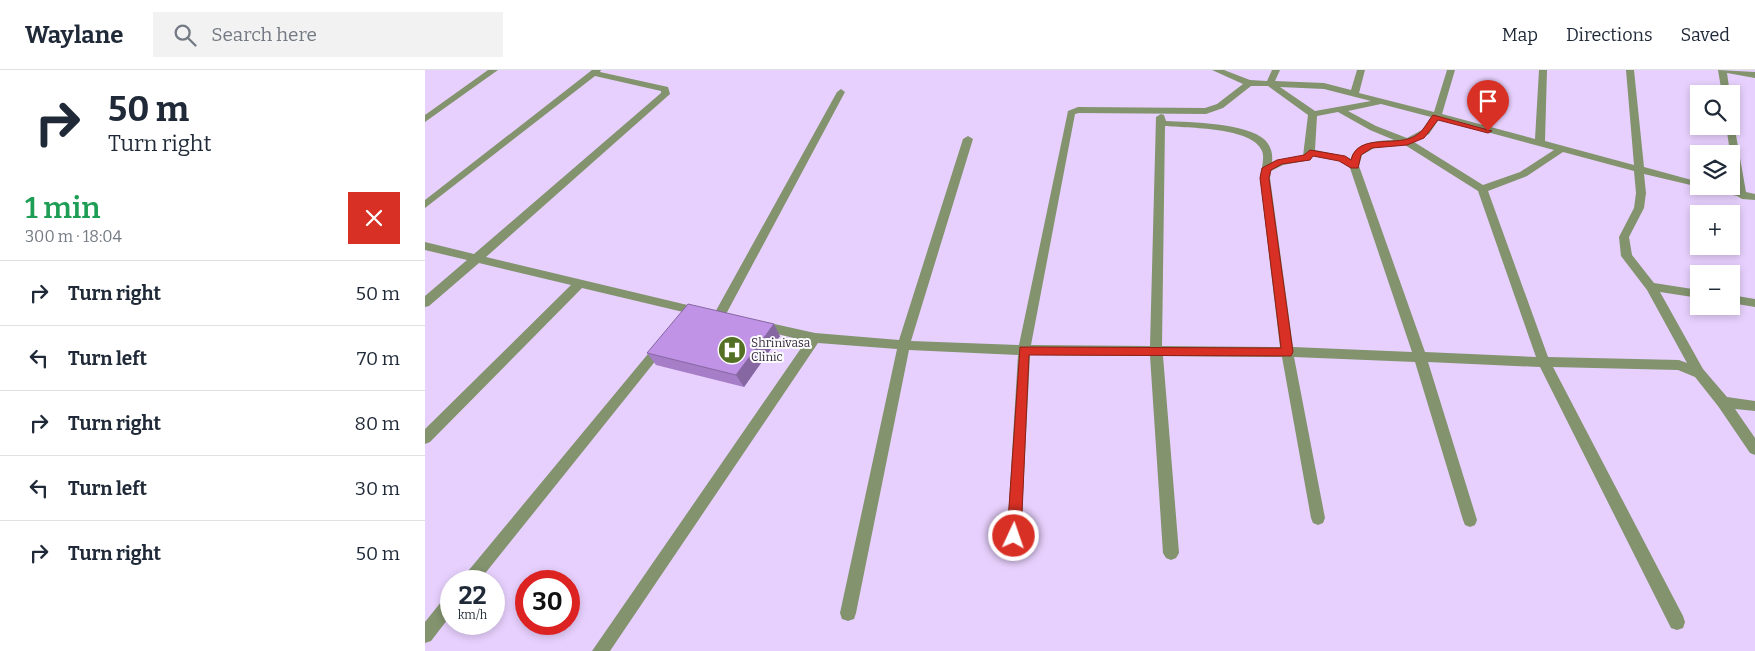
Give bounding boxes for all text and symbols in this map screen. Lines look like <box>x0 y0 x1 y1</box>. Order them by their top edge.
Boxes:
search box <box>153 12 503 57</box>
text: Waylane <box>25 21 123 49</box>
icon: search <box>171 21 199 49</box>
text: Search here <box>211 23 317 46</box>
text: Map <box>1502 24 1538 46</box>
text: Directions <box>1566 24 1653 46</box>
text: Saved <box>1681 24 1730 46</box>
pin <box>1467 80 1509 131</box>
map controls <box>1690 85 1740 315</box>
button: search <box>1690 85 1740 135</box>
icon: arrive <box>1474 87 1502 115</box>
text: 50 m <box>108 88 189 130</box>
icon: right <box>25 90 90 155</box>
text: Turn right <box>108 130 211 157</box>
button: layers <box>1690 145 1740 195</box>
text: 1 min <box>25 190 100 226</box>
button: close <box>348 192 400 244</box>
button: + <box>1690 205 1740 255</box>
text: 300 m · 18:04 <box>25 227 122 246</box>
button: − <box>1690 265 1740 315</box>
icon: right <box>25 279 53 307</box>
text: Turn right <box>68 282 161 305</box>
text: 50 m <box>356 282 400 305</box>
hospital icon: Shrinivasa Clinic <box>717 335 747 365</box>
place label: Shrinivasa Clinic <box>751 336 811 364</box>
icon: left <box>25 344 53 372</box>
text: Turn left <box>68 347 147 370</box>
text: 70 m <box>357 347 400 370</box>
icon: right <box>25 409 53 437</box>
text: Turn right <box>68 412 161 435</box>
text: 80 m <box>354 412 400 435</box>
icon: left <box>25 474 53 502</box>
text: Turn left <box>68 477 147 500</box>
text: 30 m <box>355 477 400 500</box>
position arrow <box>987 509 1039 561</box>
icon: right <box>25 539 53 567</box>
text: Turn right <box>68 542 161 565</box>
text: 50 m <box>356 542 400 565</box>
speed limit sign: 30 <box>515 570 580 635</box>
text: 22 <box>458 581 487 611</box>
text: km/h <box>458 608 487 622</box>

